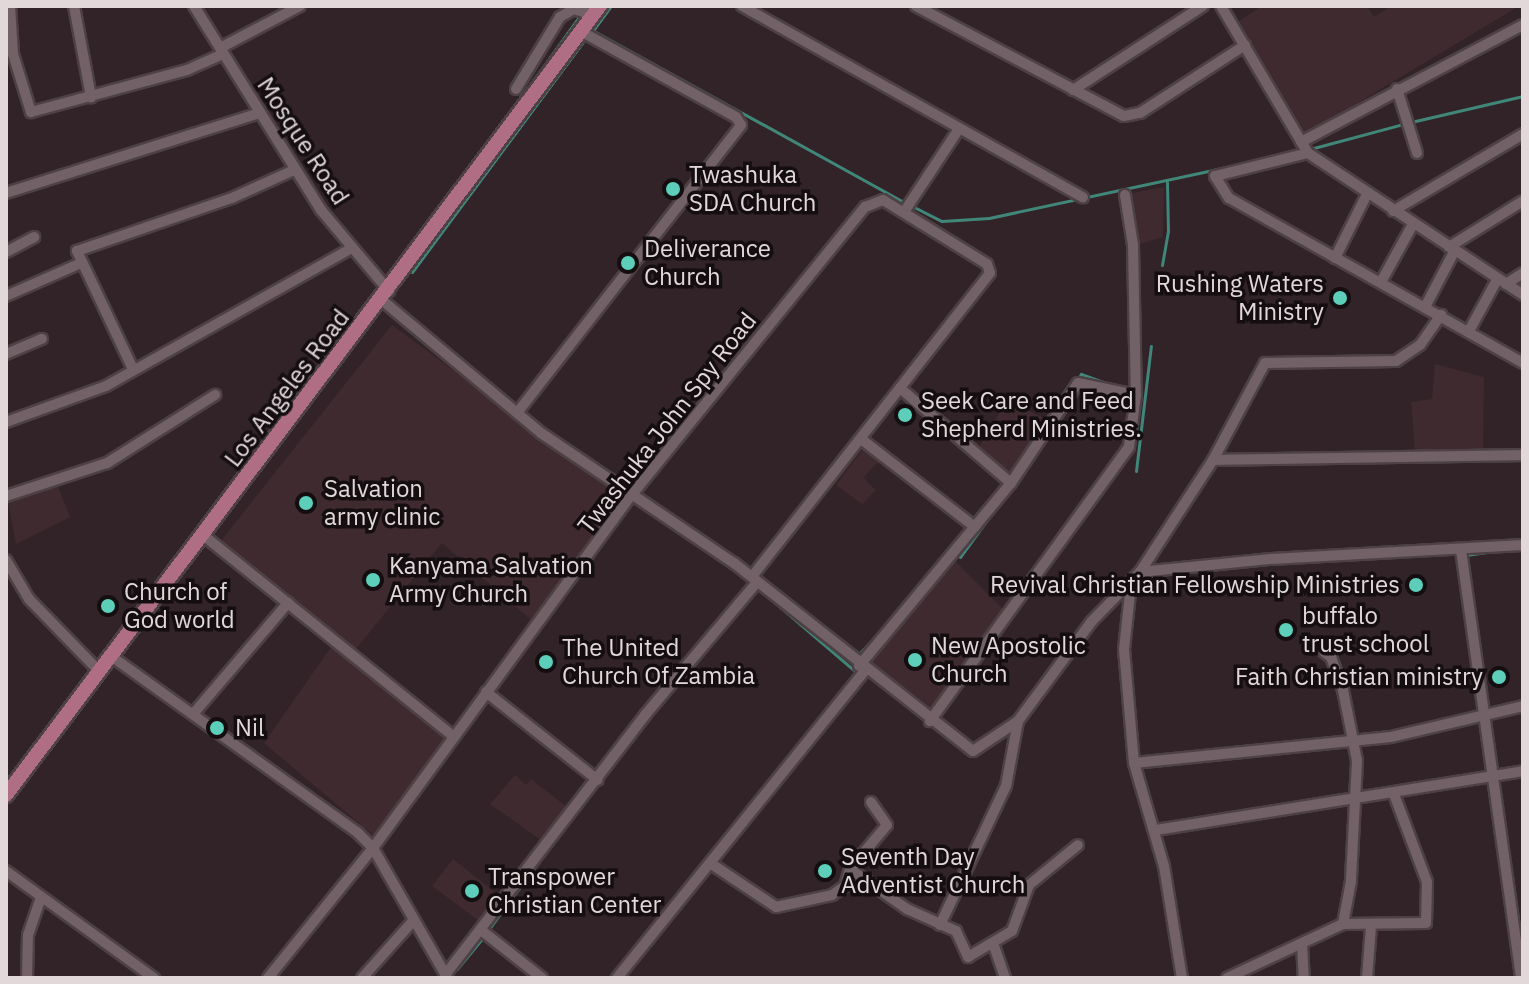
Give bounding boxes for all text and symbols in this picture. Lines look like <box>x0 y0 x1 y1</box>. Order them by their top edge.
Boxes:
street label: Mosque Road <box>251 72 355 210</box>
place label: Twashuka SDA Church <box>689 161 816 217</box>
marker: Twashuka SDA Church <box>664 180 682 198</box>
place label: Deliverance Church <box>644 235 771 291</box>
marker: Deliverance Church <box>619 254 637 272</box>
place label: Rushing Waters Ministry <box>1156 270 1324 326</box>
marker: Rushing Waters Ministry <box>1331 289 1349 307</box>
street label: Los Angeles Road <box>218 304 356 472</box>
street label: Twashuka John Spy Road <box>572 307 762 539</box>
place label: Seek Care and Feed Shepherd Ministries. <box>921 387 1142 443</box>
marker: Seek Care and Feed Shepherd Ministries. <box>896 406 914 424</box>
place label: Salvation army clinic <box>324 475 440 531</box>
marker: Salvation army clinic <box>295 492 317 514</box>
place label: Kanyama Salvation Army Church <box>389 552 593 608</box>
marker: Kanyama Salvation Army Church <box>364 571 382 589</box>
place label: Revival Christian Fellowship Ministries <box>990 571 1400 599</box>
marker: Revival Christian Fellowship Ministries <box>1407 576 1425 594</box>
place label: Church of God world <box>124 578 235 634</box>
marker: Church of God world <box>99 597 117 615</box>
place label: buffalo trust school <box>1302 602 1429 658</box>
marker: buffalo trust school <box>1277 621 1295 639</box>
place label: New Apostolic Church <box>931 632 1086 688</box>
place label: The United Church Of Zambia <box>562 634 755 690</box>
marker: New Apostolic Church <box>906 651 924 669</box>
marker: The United Church Of Zambia <box>537 653 555 671</box>
place label: Faith Christian ministry <box>1235 663 1483 691</box>
marker: Faith Christian ministry <box>1490 668 1508 686</box>
place label: Nil <box>235 714 264 742</box>
marker: Nil <box>206 717 228 739</box>
place label: Seventh Day Adventist Church <box>841 843 1025 899</box>
marker: Seventh Day Adventist Church <box>816 862 834 880</box>
place label: Transpower Christian Center <box>488 863 661 919</box>
marker: Transpower Christian Center <box>463 882 481 900</box>

